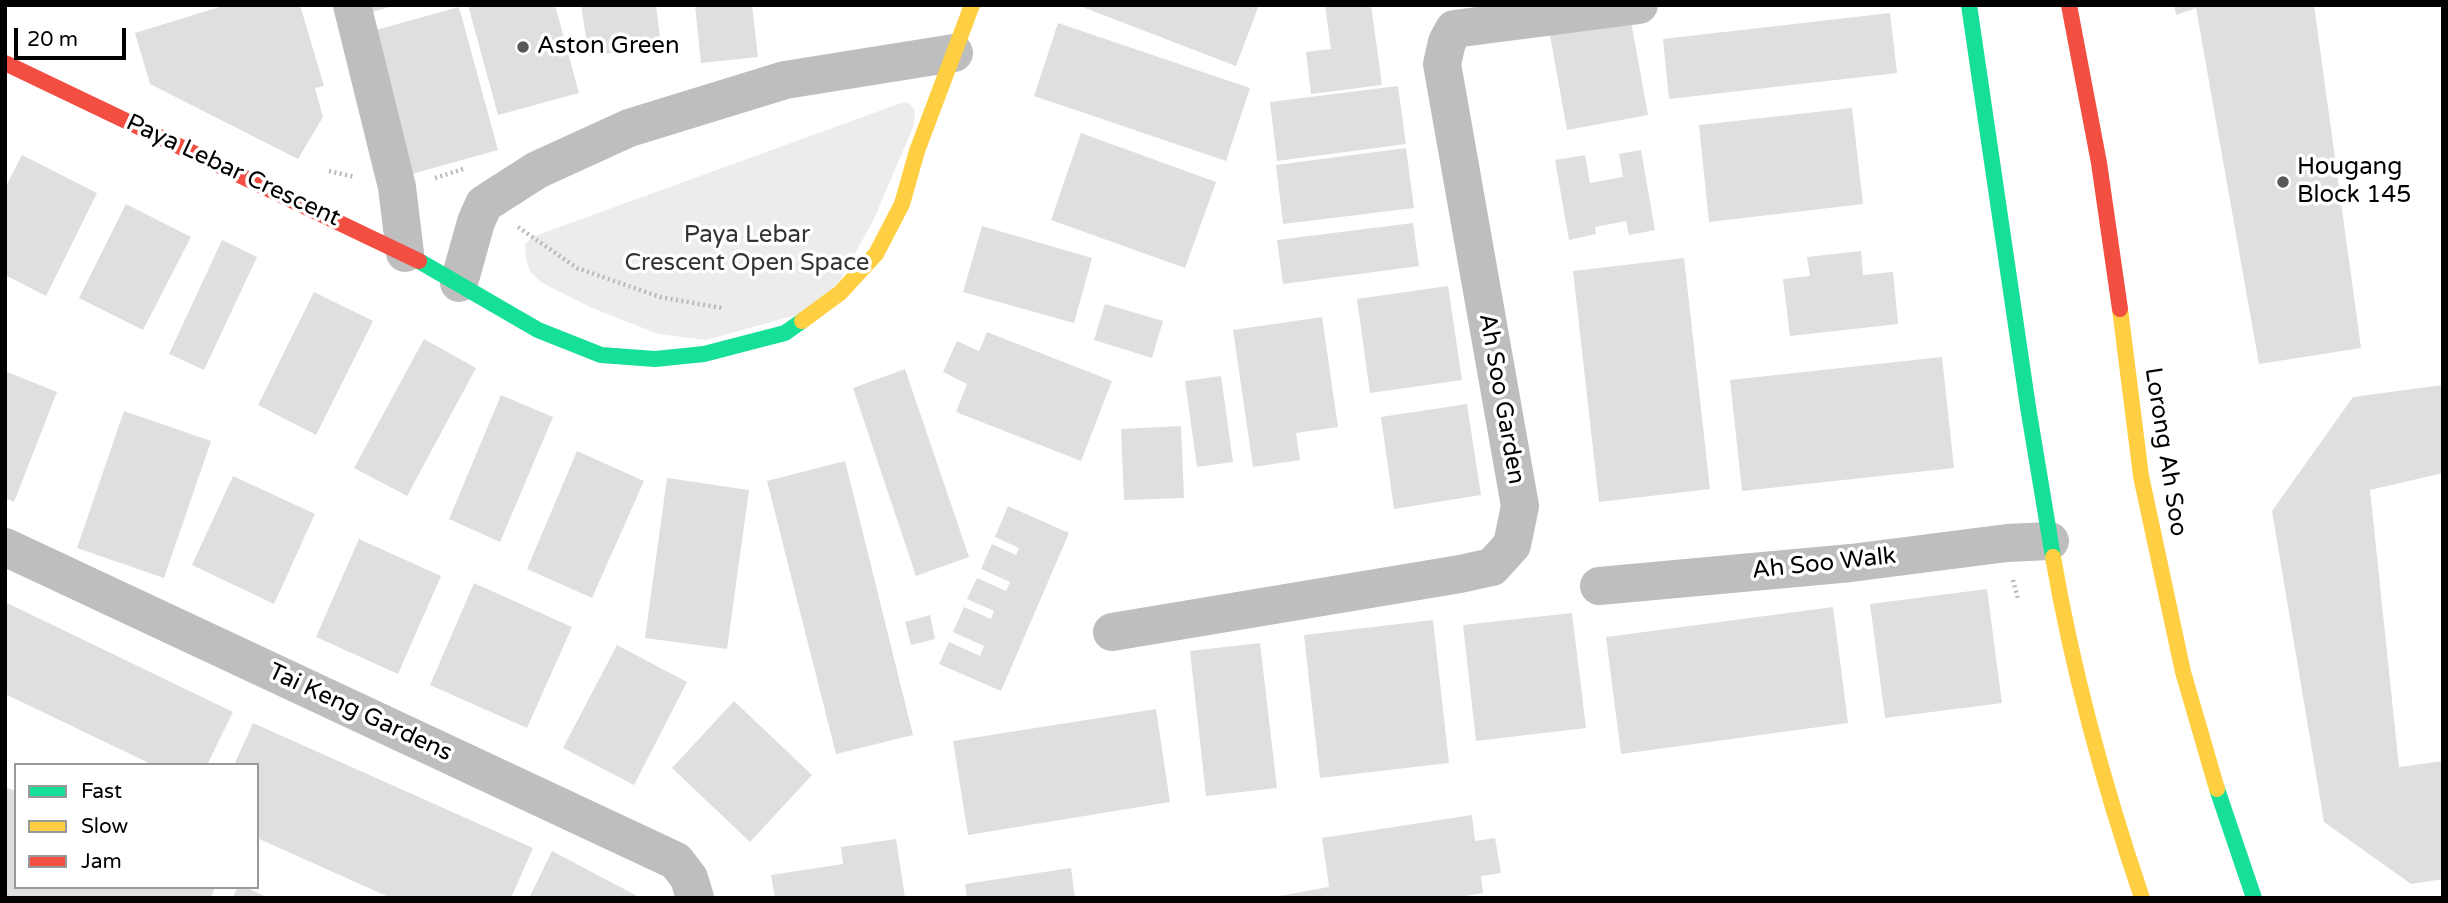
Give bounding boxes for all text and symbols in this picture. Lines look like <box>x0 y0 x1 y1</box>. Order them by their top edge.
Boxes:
scale bar <box>18 14 130 58</box>
text: 20 m <box>27 27 78 52</box>
place label: Aston Green <box>537 33 680 61</box>
marker: Aston Green <box>515 39 531 55</box>
street label: Paya Lebar Crescent <box>121 109 345 233</box>
place label: Hougang Block 145 <box>2297 154 2411 210</box>
marker: Hougang Block 145 <box>2275 174 2291 190</box>
park label: Paya Lebar Crescent Open Space <box>625 222 869 278</box>
street label: Ah Soo Garden <box>1472 311 1530 487</box>
street label: Lorong Ah Soo <box>2137 366 2193 538</box>
street label: Ah Soo Walk <box>1751 542 1897 586</box>
street label: Tai Keng Gardens <box>264 658 456 768</box>
legend <box>14 763 259 889</box>
text: Fast <box>81 779 122 804</box>
text: Slow <box>81 814 128 839</box>
text: Jam <box>81 849 122 874</box>

